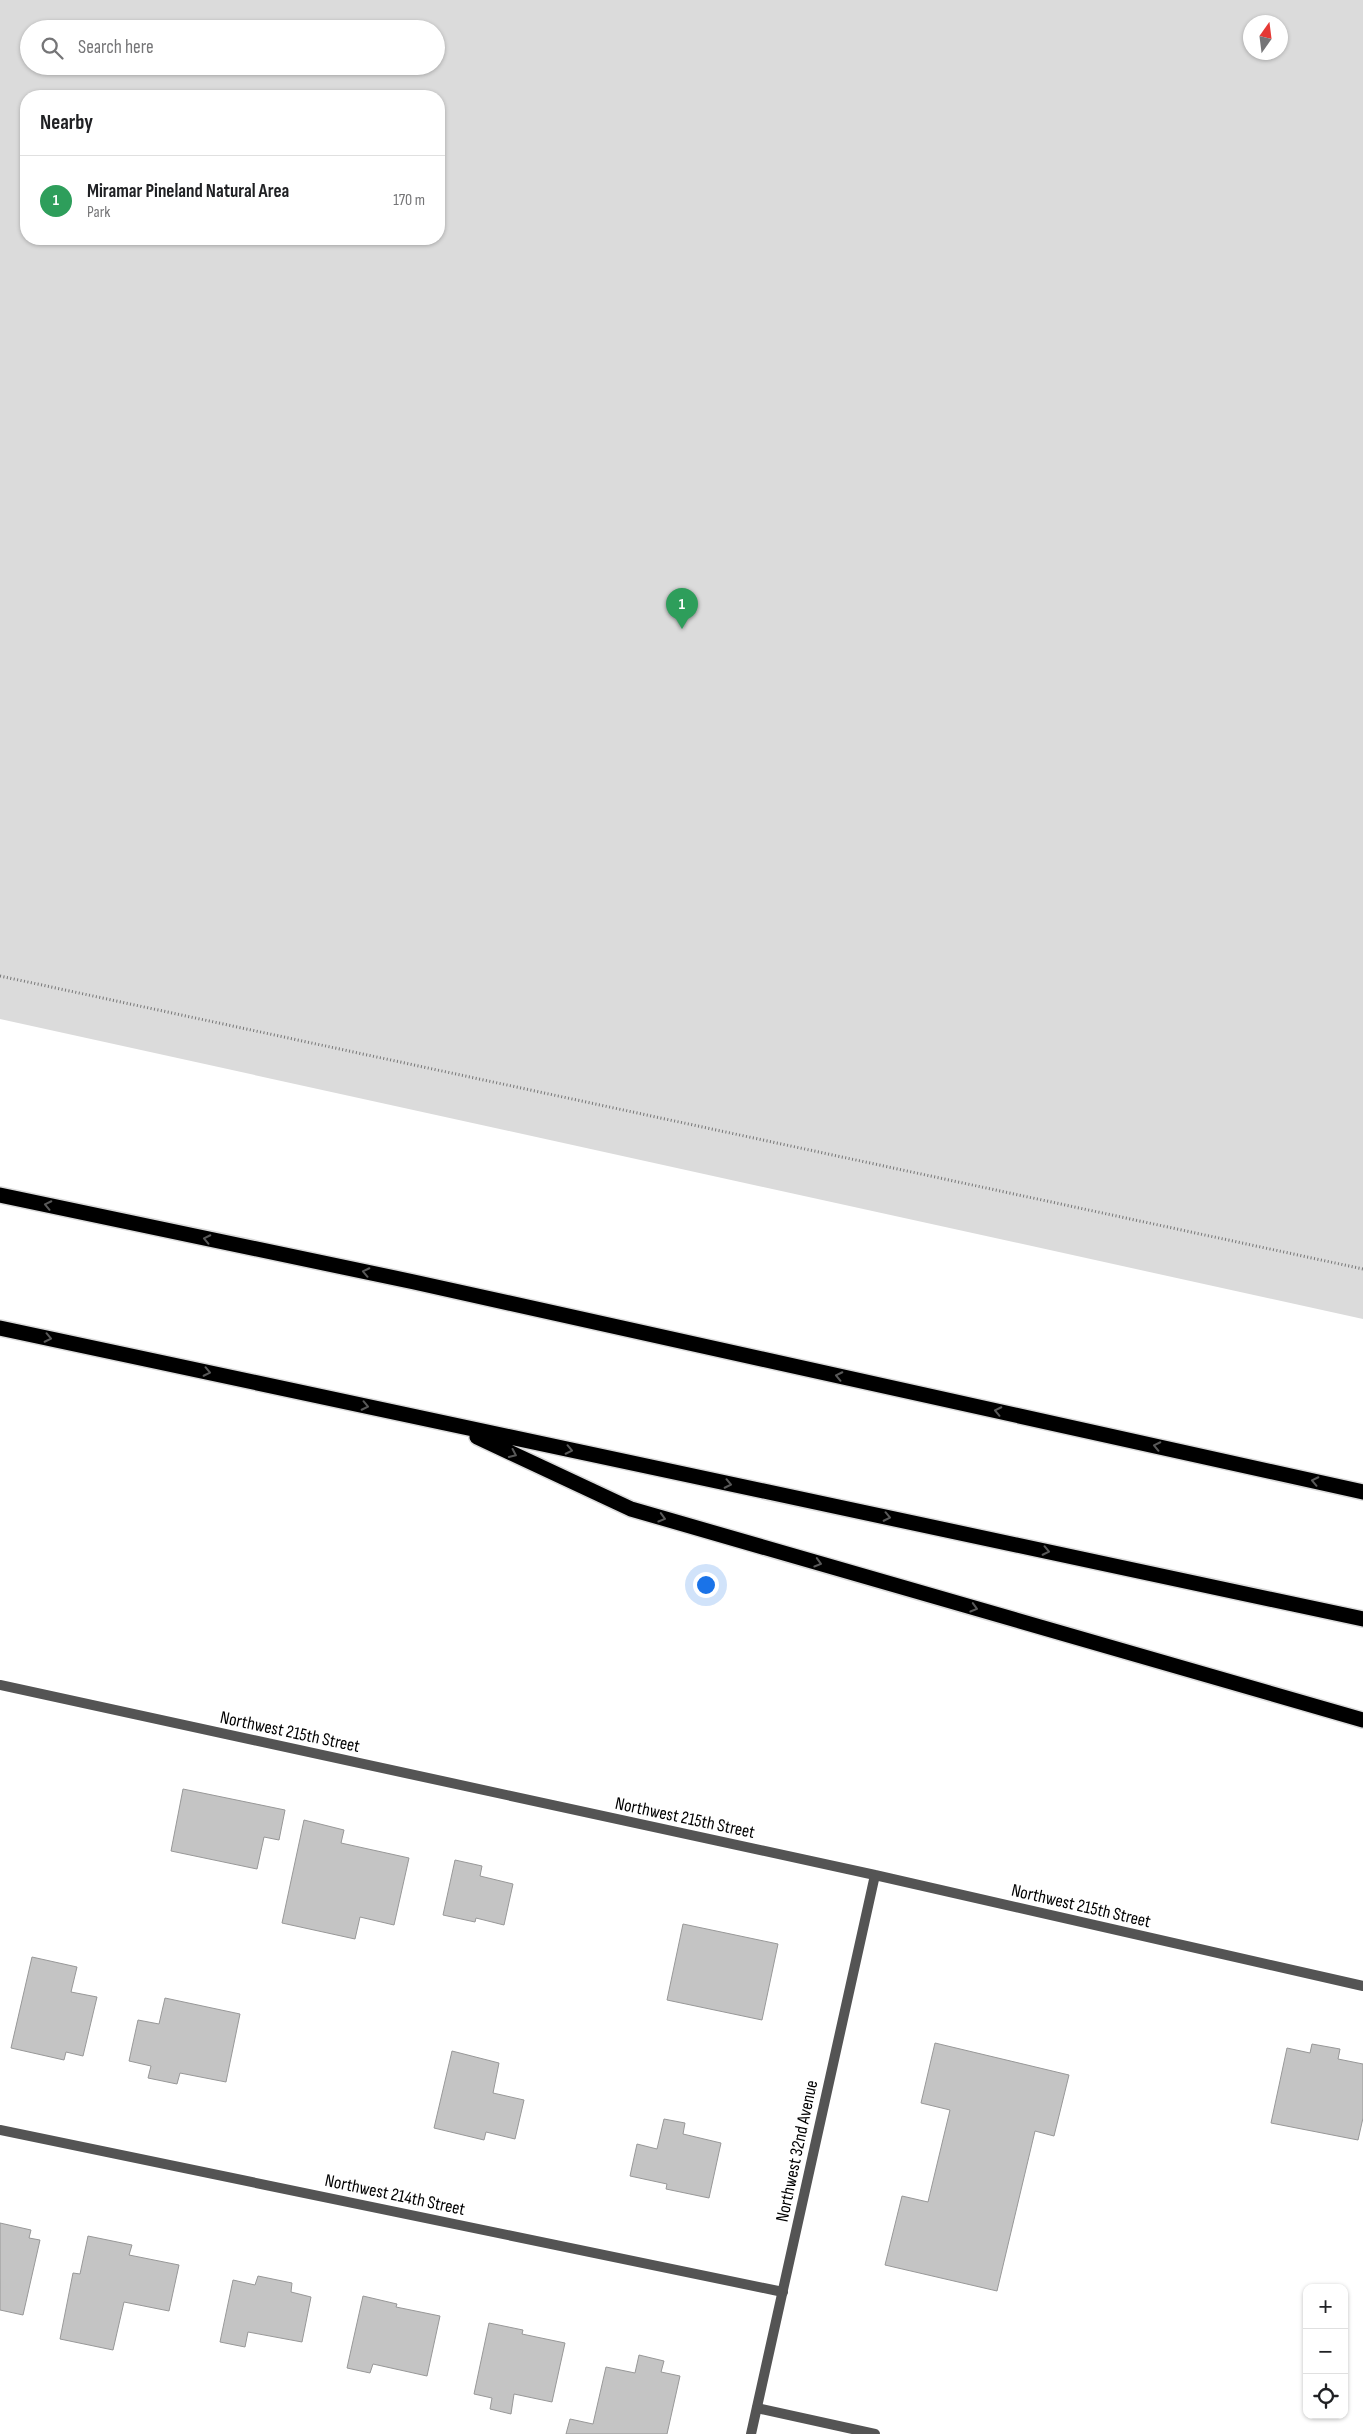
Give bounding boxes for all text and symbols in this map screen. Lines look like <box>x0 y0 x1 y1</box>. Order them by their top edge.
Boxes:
north arrow <box>1243 15 1288 60</box>
search box <box>20 20 445 75</box>
icon: search <box>38 34 66 62</box>
text: Search here <box>78 36 154 59</box>
text: Nearby <box>40 110 93 135</box>
text: Miramar Pineland Natural Area <box>87 180 289 203</box>
text: 1 <box>53 191 59 210</box>
text: 170 m <box>393 191 425 210</box>
text: Park <box>87 203 110 222</box>
pin: 1 <box>666 588 698 629</box>
one-way arrow <box>44 1200 52 1211</box>
one-way arrow <box>203 1234 211 1244</box>
one-way arrow <box>362 1267 371 1278</box>
one-way arrow <box>43 1332 52 1343</box>
one-way arrow <box>202 1366 211 1377</box>
one-way arrow <box>835 1371 844 1382</box>
one-way arrow <box>361 1400 370 1411</box>
one-way arrow <box>994 1406 1002 1417</box>
one-way arrow <box>1152 1441 1161 1452</box>
one-way arrow <box>565 1444 574 1455</box>
one-way arrow <box>508 1447 517 1458</box>
one-way arrow <box>1311 1476 1320 1487</box>
one-way arrow <box>724 1478 733 1489</box>
one-way arrow <box>658 1512 666 1523</box>
one-way arrow <box>883 1512 892 1522</box>
one-way arrow <box>1042 1545 1051 1556</box>
one-way arrow <box>814 1557 822 1567</box>
your location <box>693 1572 719 1598</box>
one-way arrow <box>970 1602 978 1612</box>
street label: Northwest 215th Street <box>218 1707 362 1757</box>
street label: Northwest 215th Street <box>613 1793 757 1843</box>
street label: Northwest 215th Street <box>1009 1880 1153 1932</box>
street label: Northwest 32nd Avenue <box>772 2078 822 2224</box>
street label: Northwest 214th Street <box>323 2170 467 2220</box>
map controls <box>1303 2284 1348 2419</box>
button: + <box>1303 2284 1348 2329</box>
button: − <box>1303 2329 1348 2374</box>
button: locate <box>1303 2374 1348 2419</box>

